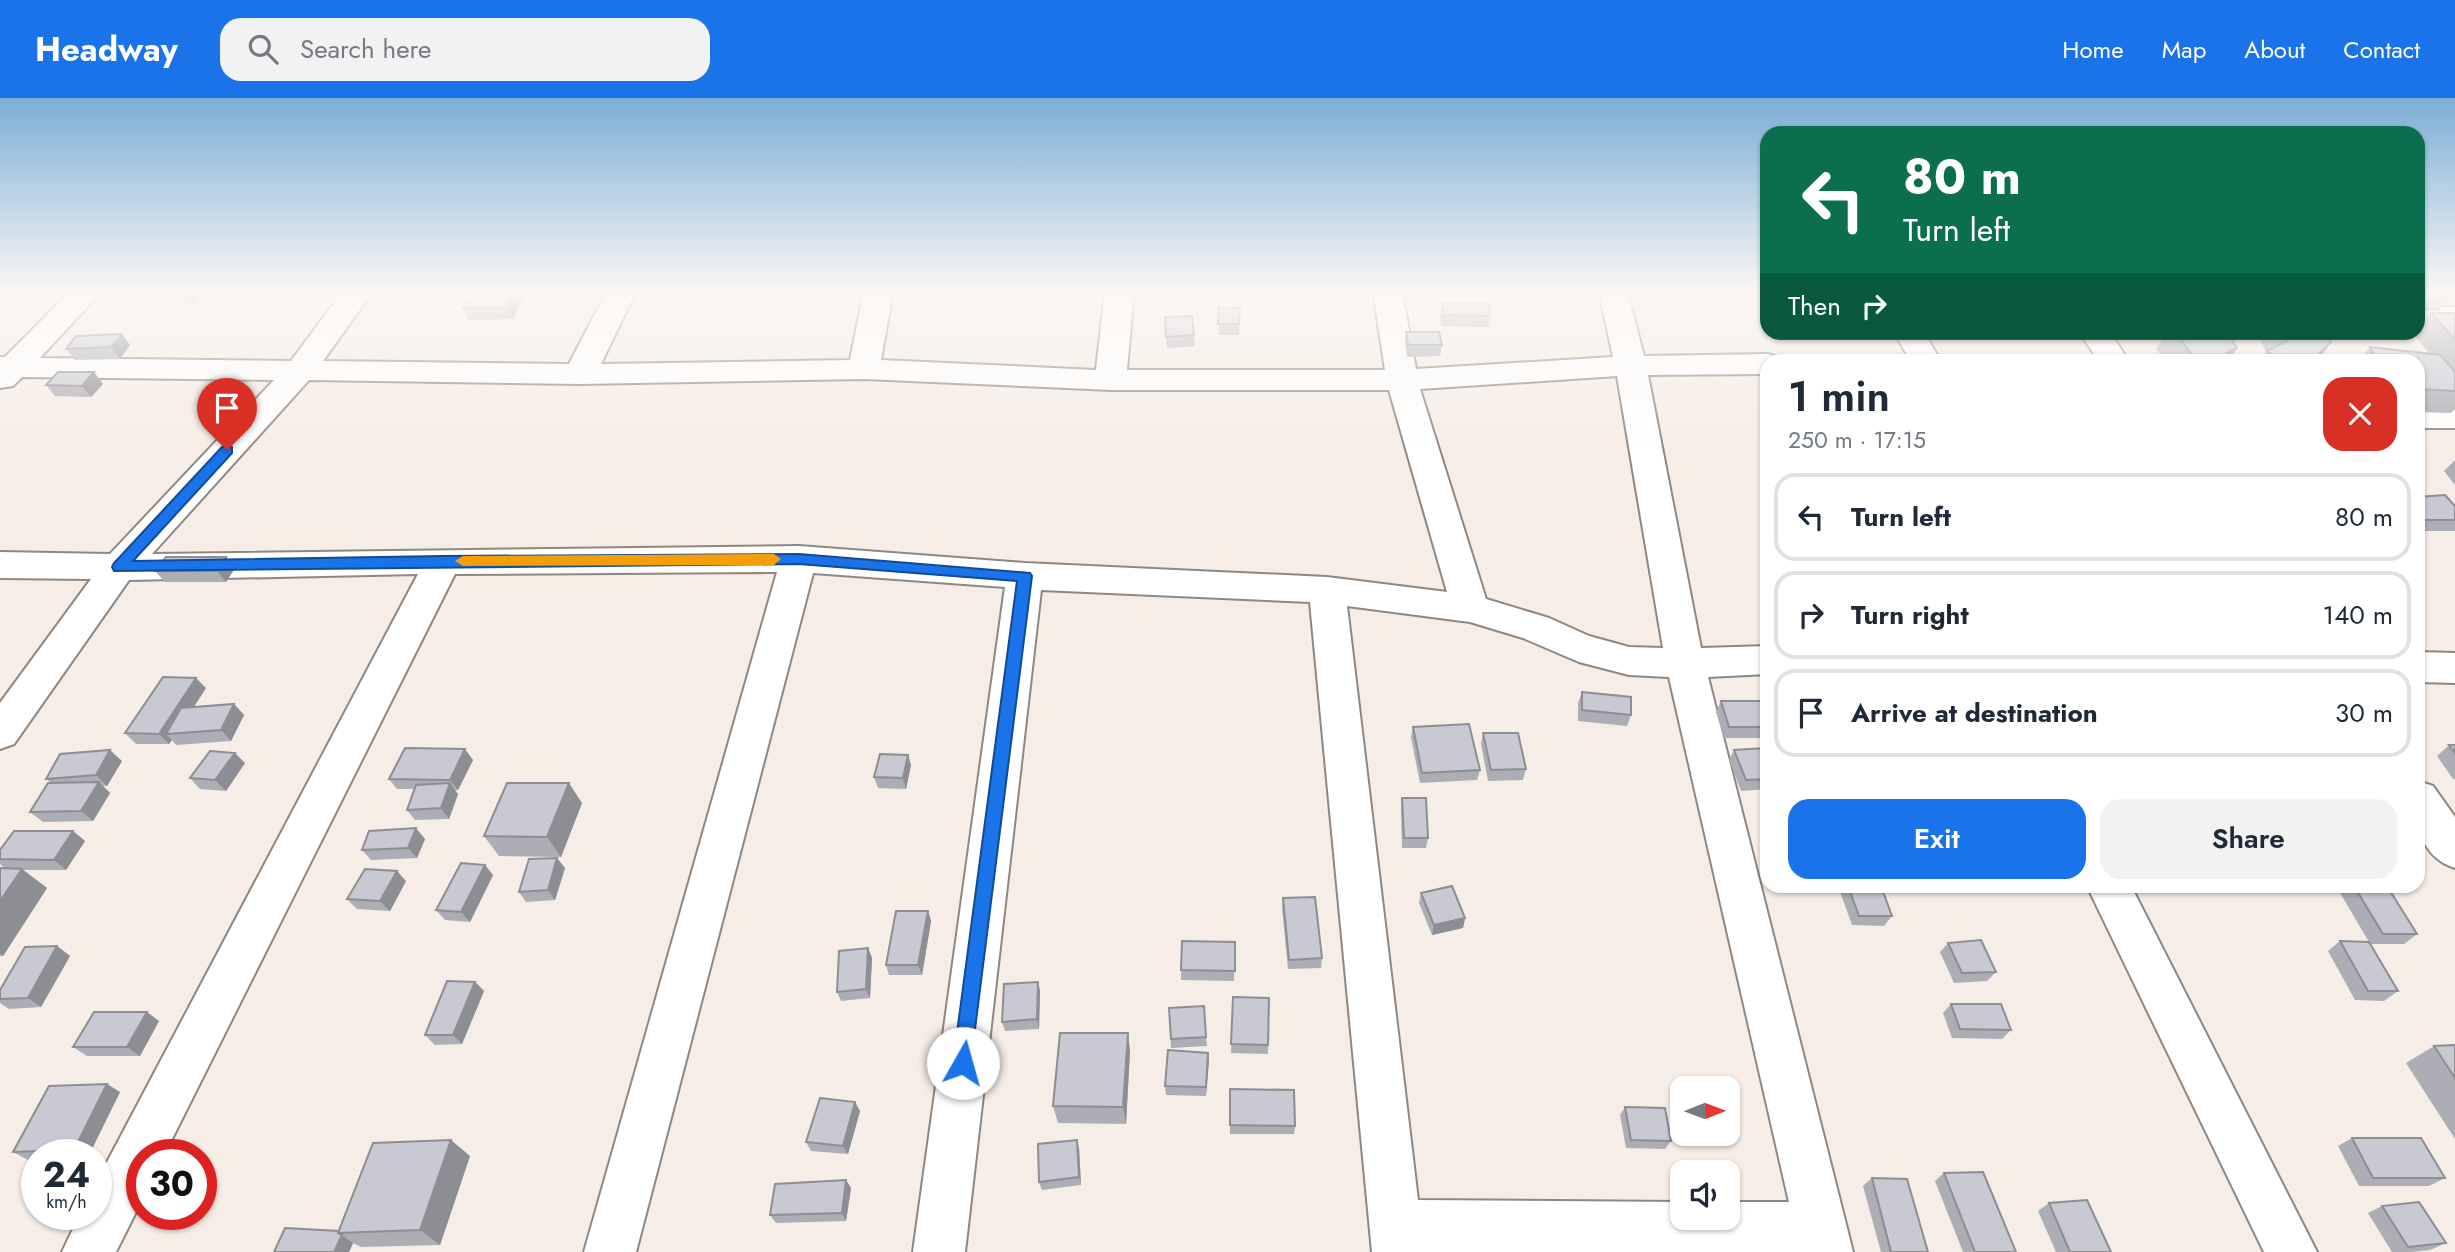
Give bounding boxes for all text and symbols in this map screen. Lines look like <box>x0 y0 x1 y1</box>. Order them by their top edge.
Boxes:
search box <box>220 18 710 81</box>
text: Headway <box>35 26 178 73</box>
icon: search <box>244 30 282 68</box>
text: Search here <box>300 30 431 68</box>
text: Home <box>2062 32 2124 67</box>
text: Map <box>2162 32 2206 67</box>
text: About <box>2244 32 2305 67</box>
text: Contact <box>2343 32 2420 67</box>
text: 80 m <box>1903 142 2021 212</box>
icon: left <box>1788 154 1879 245</box>
text: Turn left <box>1903 207 2010 253</box>
text: Then <box>1788 287 1841 325</box>
icon: right <box>1855 287 1893 325</box>
text: 1 min <box>1788 366 1890 427</box>
button: close <box>2323 377 2397 451</box>
pin <box>197 378 257 450</box>
icon: arrive <box>208 389 246 427</box>
text: 250 m · 17:15 <box>1788 423 1926 457</box>
icon: left <box>1792 498 1830 536</box>
text: Turn left <box>1851 498 1951 536</box>
text: 80 m <box>2335 498 2393 536</box>
icon: right <box>1792 596 1830 634</box>
text: Turn right <box>1851 596 1969 634</box>
text: 140 m <box>2322 596 2393 634</box>
icon: arrive <box>1792 694 1830 732</box>
text: Arrive at destination <box>1851 694 2098 732</box>
text: 30 m <box>2335 694 2393 732</box>
button: Exit <box>1788 799 2086 879</box>
button: Share <box>2100 799 2397 879</box>
position arrow <box>926 1026 1000 1100</box>
north arrow <box>1670 1076 1740 1146</box>
map controls <box>1670 1076 1740 1230</box>
speed limit sign: 30 <box>126 1139 217 1230</box>
text: 24 <box>43 1150 90 1200</box>
button: sound <box>1670 1160 1740 1230</box>
text: km/h <box>46 1189 87 1215</box>

